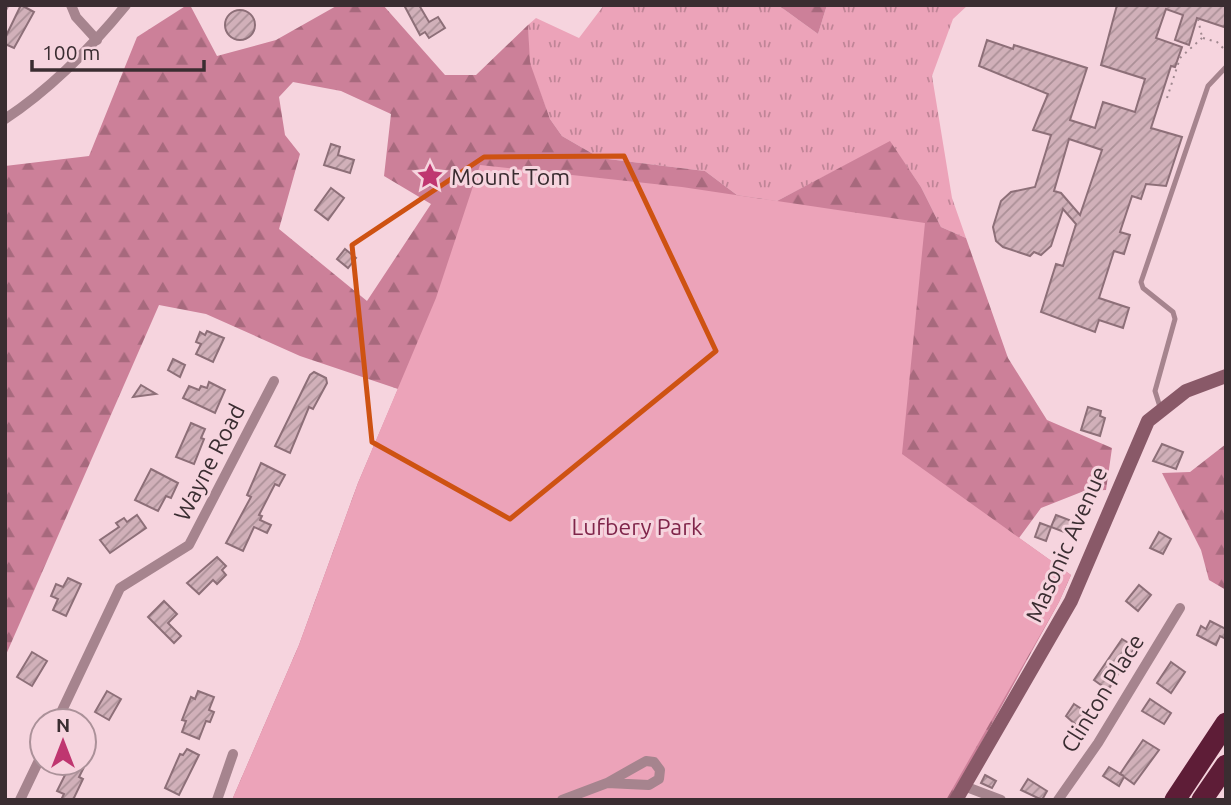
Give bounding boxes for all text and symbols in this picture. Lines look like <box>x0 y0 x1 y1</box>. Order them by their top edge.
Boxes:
scale bar <box>32 28 203 72</box>
text: 100 m <box>42 40 100 64</box>
place icon: Mount Tom <box>415 161 445 191</box>
place label: Mount Tom <box>451 164 570 189</box>
street label: Wayne Road <box>169 399 249 525</box>
street label: Masonic Avenue <box>1021 462 1111 626</box>
park label: Lufbery Park <box>571 514 703 539</box>
street label: Clinton Place <box>1056 629 1148 757</box>
north arrow <box>28 707 98 777</box>
text: N <box>56 714 70 736</box>

